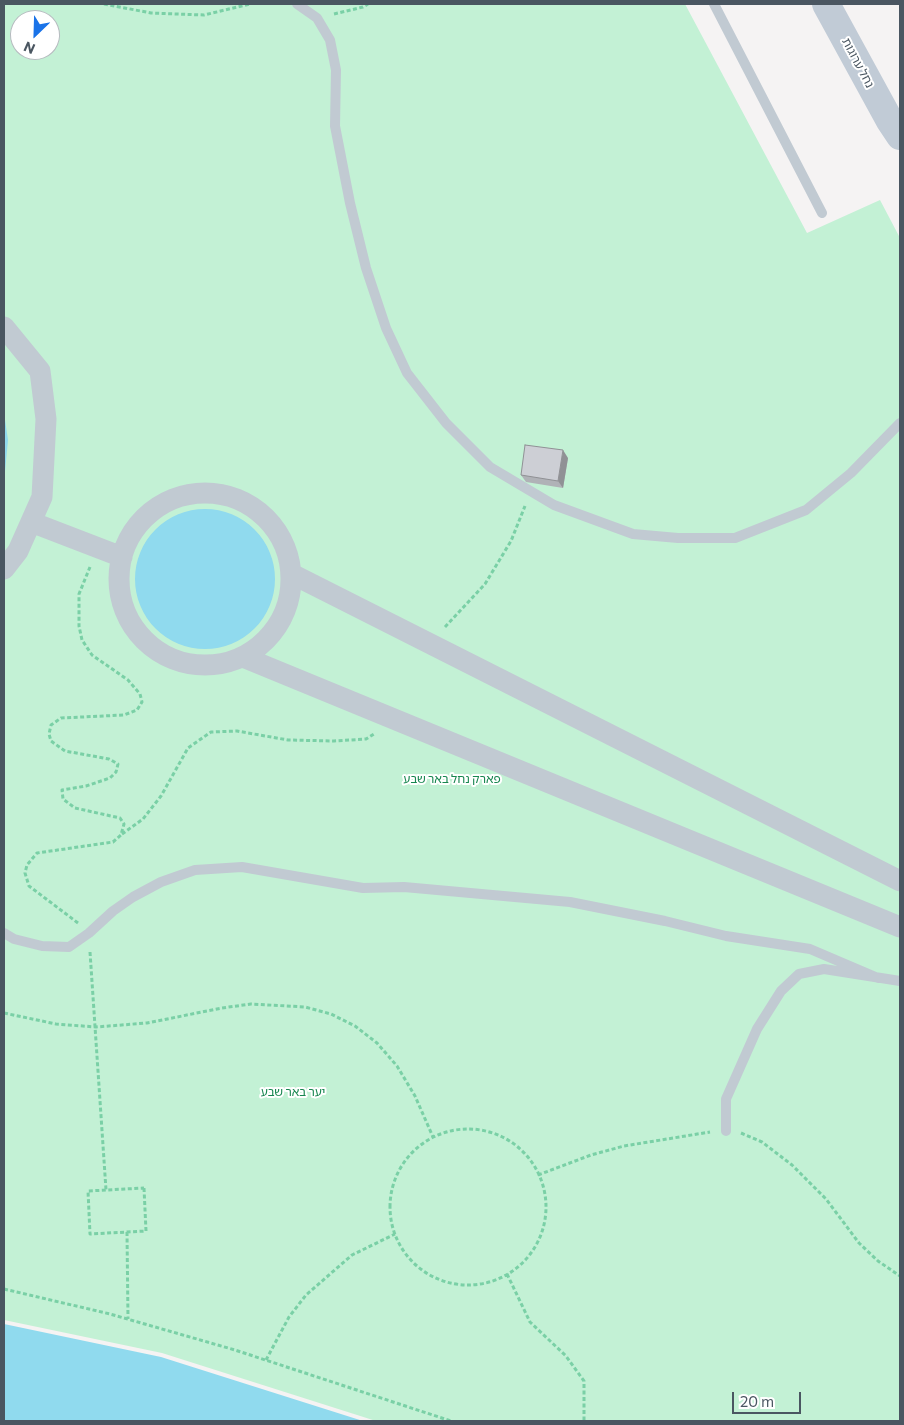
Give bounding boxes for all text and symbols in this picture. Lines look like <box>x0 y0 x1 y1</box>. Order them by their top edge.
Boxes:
north arrow <box>10 10 60 60</box>
street label: נחל ערוגות <box>839 36 877 90</box>
text: N <box>21 38 37 58</box>
park label: פארק נחל באר שבע <box>403 772 501 786</box>
park label: יער באר שבע <box>261 1085 325 1099</box>
scale bar <box>734 1382 803 1414</box>
text: 20 m <box>740 1392 774 1410</box>

